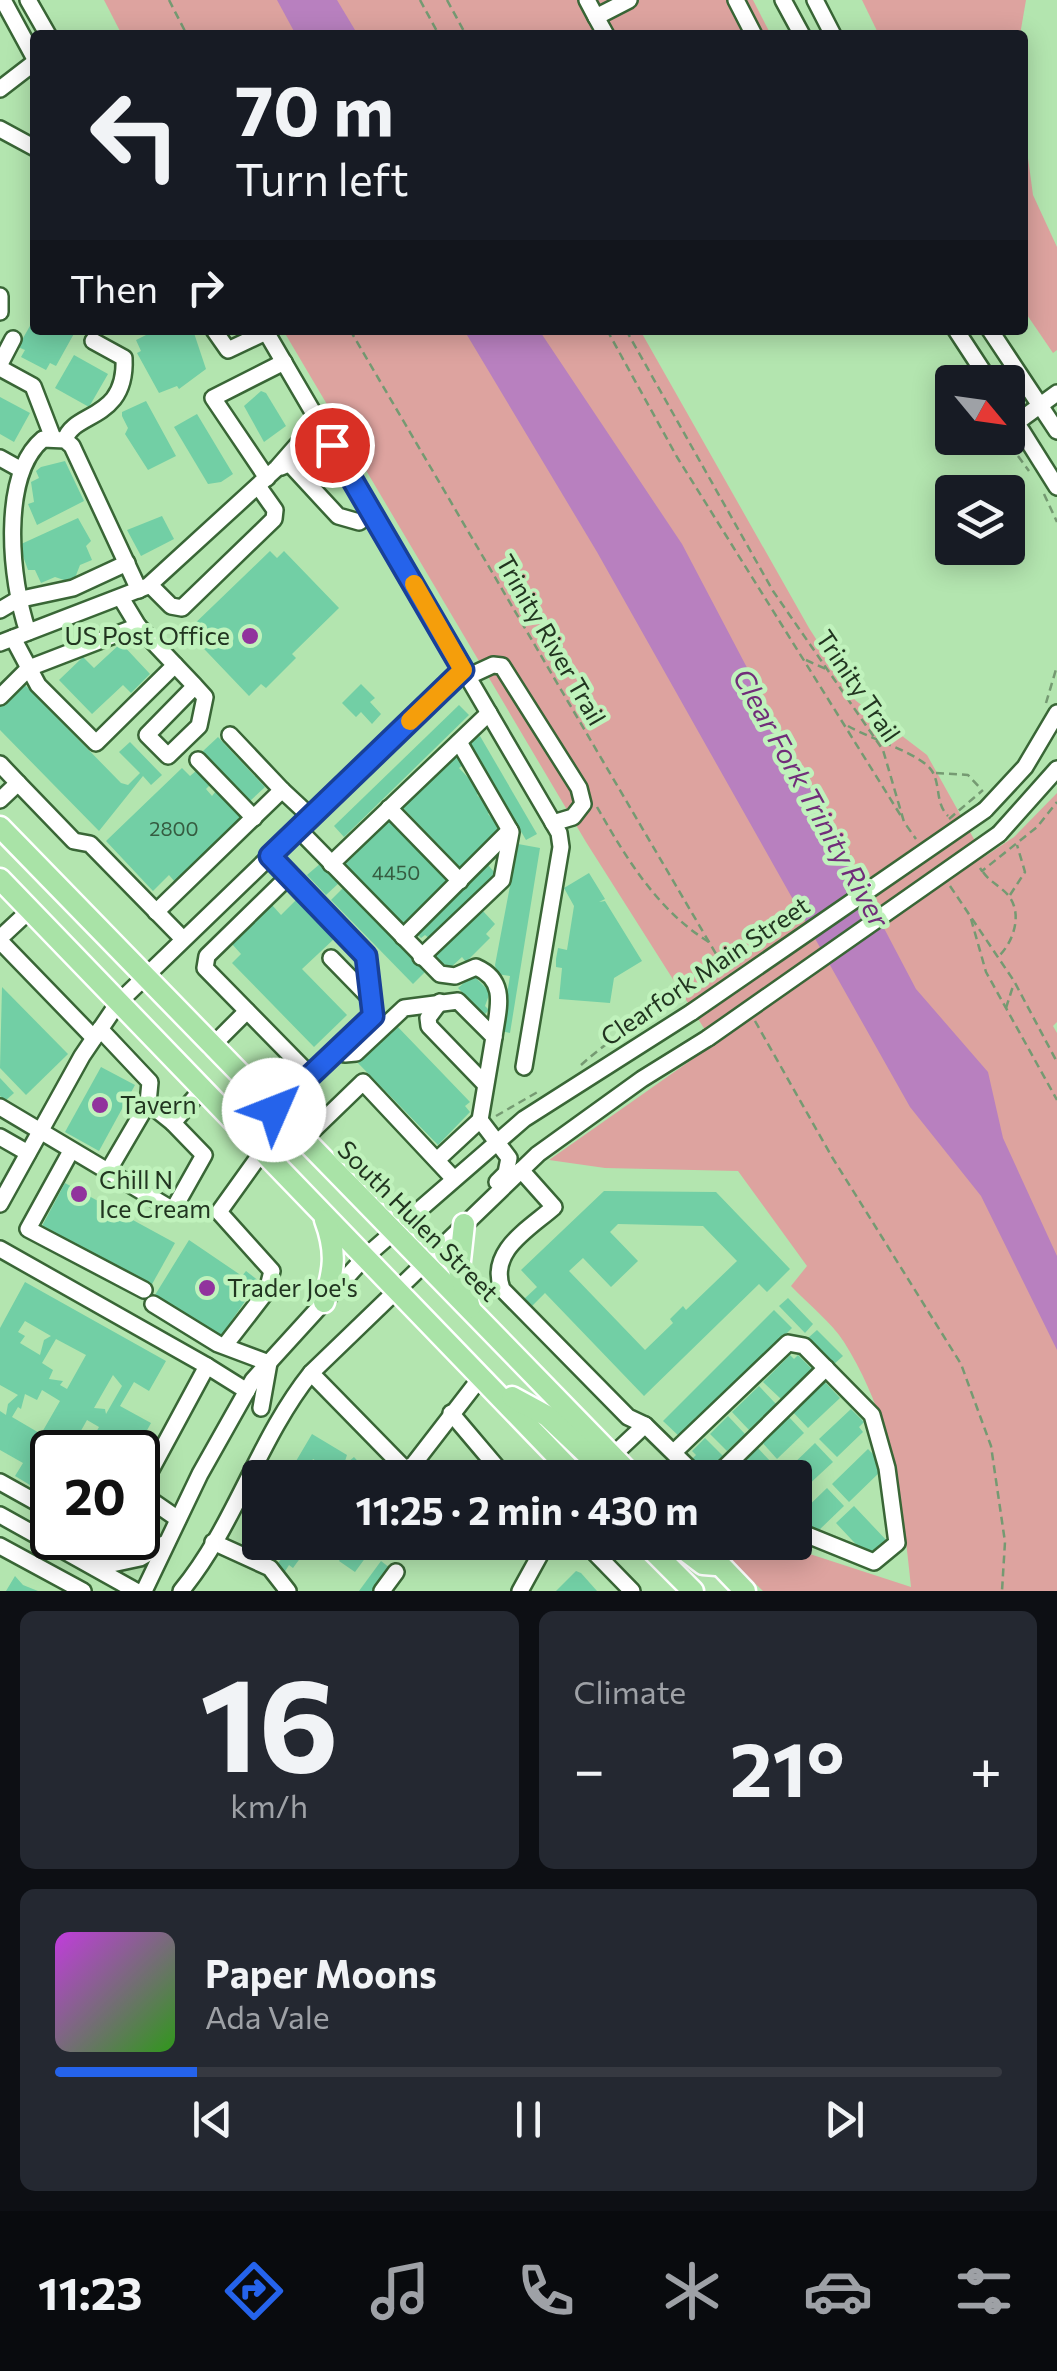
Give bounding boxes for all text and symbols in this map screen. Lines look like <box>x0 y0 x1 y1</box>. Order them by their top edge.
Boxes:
text: 70 m <box>235 65 394 150</box>
icon: left <box>70 70 200 200</box>
text: Turn left <box>235 150 409 205</box>
icon: right <box>178 260 233 315</box>
text: Then <box>70 264 158 311</box>
north arrow <box>935 365 1025 455</box>
map controls <box>935 365 1025 565</box>
pin <box>290 403 375 488</box>
icon: arrive <box>305 418 360 473</box>
button: layers <box>935 475 1025 565</box>
street label: Trinity River Trail <box>491 549 613 730</box>
place label: US Post Office <box>64 620 230 650</box>
street label: Trinity Trail <box>810 624 907 747</box>
marker: US Post Office <box>239 625 261 647</box>
water label: Clear Fork Trinity River <box>727 662 898 934</box>
house number: 2800 <box>149 816 199 840</box>
house number: 4450 <box>372 860 420 884</box>
street label: Clearfork Main Street <box>594 889 814 1051</box>
position arrow <box>222 1058 326 1162</box>
place label: Tavern <box>120 1089 197 1119</box>
marker: Tavern <box>89 1094 111 1116</box>
street label: South Hulen Street <box>332 1134 505 1307</box>
place label: Chill N Ice Cream <box>99 1164 211 1223</box>
marker: Chill N Ice Cream <box>68 1183 90 1205</box>
place label: Trader Joe's <box>227 1272 358 1302</box>
marker: Trader Joe's <box>196 1277 218 1299</box>
speed limit sign: 20 <box>30 1430 160 1560</box>
text: 11:25 · 2 min · 430 m <box>355 1486 699 1533</box>
text: 16 <box>200 1640 339 1799</box>
text: Climate <box>574 1671 686 1711</box>
text: 21° <box>730 1721 845 1812</box>
text: − <box>574 1734 605 1801</box>
text: + <box>970 1734 1002 1801</box>
text: km/h <box>230 1785 308 1825</box>
text: Paper Moons <box>205 1949 437 1996</box>
text: Ada Vale <box>205 1996 330 2036</box>
icon: previous <box>185 2092 240 2147</box>
icon: pause <box>501 2092 556 2147</box>
icon: next <box>817 2092 872 2147</box>
icon: directions <box>219 2256 289 2326</box>
icon: music <box>365 2256 435 2326</box>
icon: phone <box>511 2256 581 2326</box>
icon: climate <box>657 2256 727 2326</box>
icon: car <box>803 2256 873 2326</box>
icon: filters <box>949 2256 1019 2326</box>
text: 11:23 <box>38 2264 142 2319</box>

